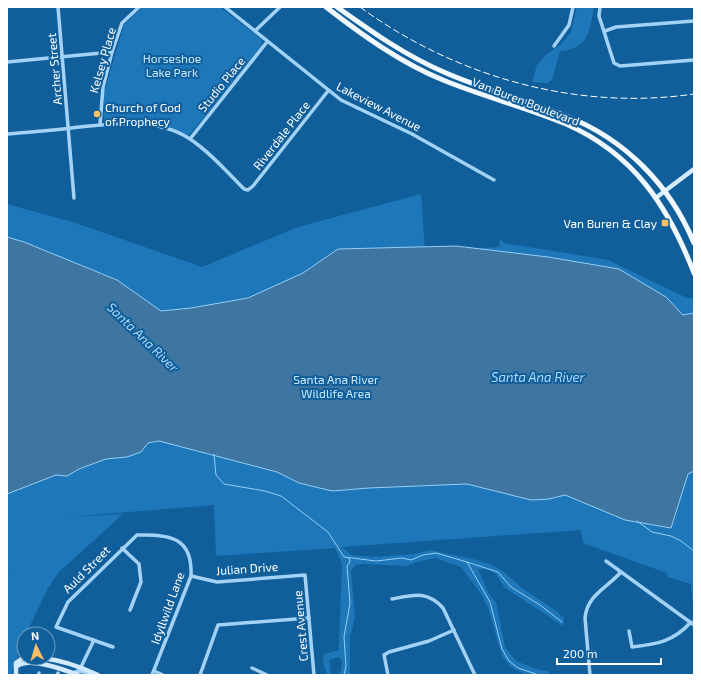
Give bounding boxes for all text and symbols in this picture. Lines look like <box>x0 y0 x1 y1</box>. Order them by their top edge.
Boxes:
street label: Kelsey Place <box>86 26 118 94</box>
street label: Archer Street <box>44 32 64 105</box>
park label: Horseshoe Lake Park <box>143 51 201 79</box>
street label: Studio Place <box>195 54 247 114</box>
street label: Van Buren Boulevard <box>470 74 582 128</box>
street label: Lakeview Avenue <box>334 79 424 133</box>
street label: Riverdale Place <box>250 98 312 172</box>
place label: Church of God of Prophecy <box>105 100 181 128</box>
marker: Church of God of Prophecy <box>92 109 102 119</box>
place label: Van Buren & Clay <box>563 216 658 230</box>
marker: Van Buren & Clay <box>660 218 670 228</box>
water label: Santa Ana River <box>104 299 183 376</box>
water label: Santa Ana River <box>491 369 586 385</box>
park label: Santa Ana River Wildlife Area <box>293 372 379 400</box>
street label: Auld Street <box>60 542 113 595</box>
street label: Julian Drive <box>215 559 279 577</box>
street label: Idyllwild Lane <box>148 570 186 646</box>
street label: Crest Avenue <box>290 590 310 662</box>
north arrow <box>16 626 56 666</box>
text: N <box>31 629 40 642</box>
scale bar <box>557 640 661 666</box>
text: 200 m <box>563 646 597 660</box>

